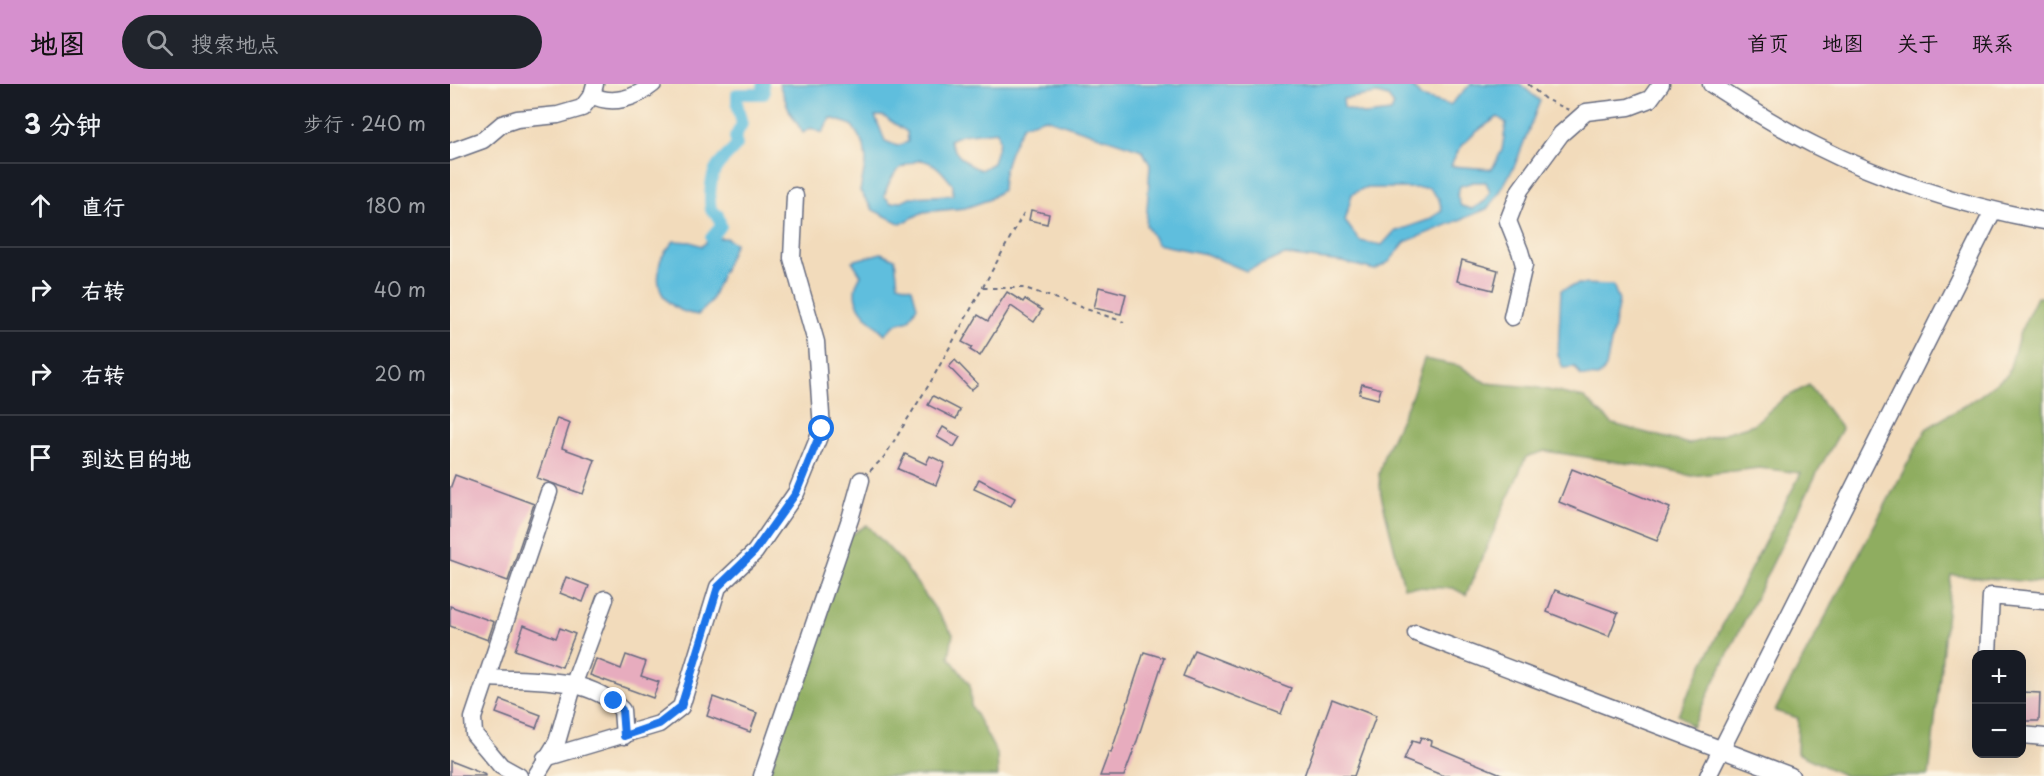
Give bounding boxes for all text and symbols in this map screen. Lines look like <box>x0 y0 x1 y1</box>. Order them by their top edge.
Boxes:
search box <box>122 15 542 69</box>
text: 地图 <box>30 21 86 64</box>
icon: search <box>143 26 176 59</box>
text: 搜索地点 <box>191 26 279 59</box>
text: 首页 <box>1747 26 1789 58</box>
text: 地图 <box>1822 26 1864 58</box>
text: 关于 <box>1897 26 1939 58</box>
text: 联系 <box>1972 26 2014 58</box>
text: 3 分钟 <box>24 104 101 143</box>
text: 步行 · 240 m <box>303 108 426 138</box>
icon: ahead <box>24 189 57 222</box>
text: 直行 <box>81 189 125 222</box>
text: 180 m <box>366 190 426 220</box>
icon: right <box>24 273 57 306</box>
text: 右转 <box>81 273 125 306</box>
text: 40 m <box>374 274 426 304</box>
icon: right <box>24 357 57 390</box>
text: 右转 <box>81 357 125 390</box>
text: 20 m <box>374 358 426 388</box>
route start <box>808 415 834 441</box>
icon: arrive <box>24 441 57 474</box>
text: 到达目的地 <box>81 441 191 474</box>
map controls <box>1972 650 2026 758</box>
button: + <box>1972 650 2026 704</box>
route end <box>600 687 626 713</box>
button: − <box>1972 704 2026 758</box>

